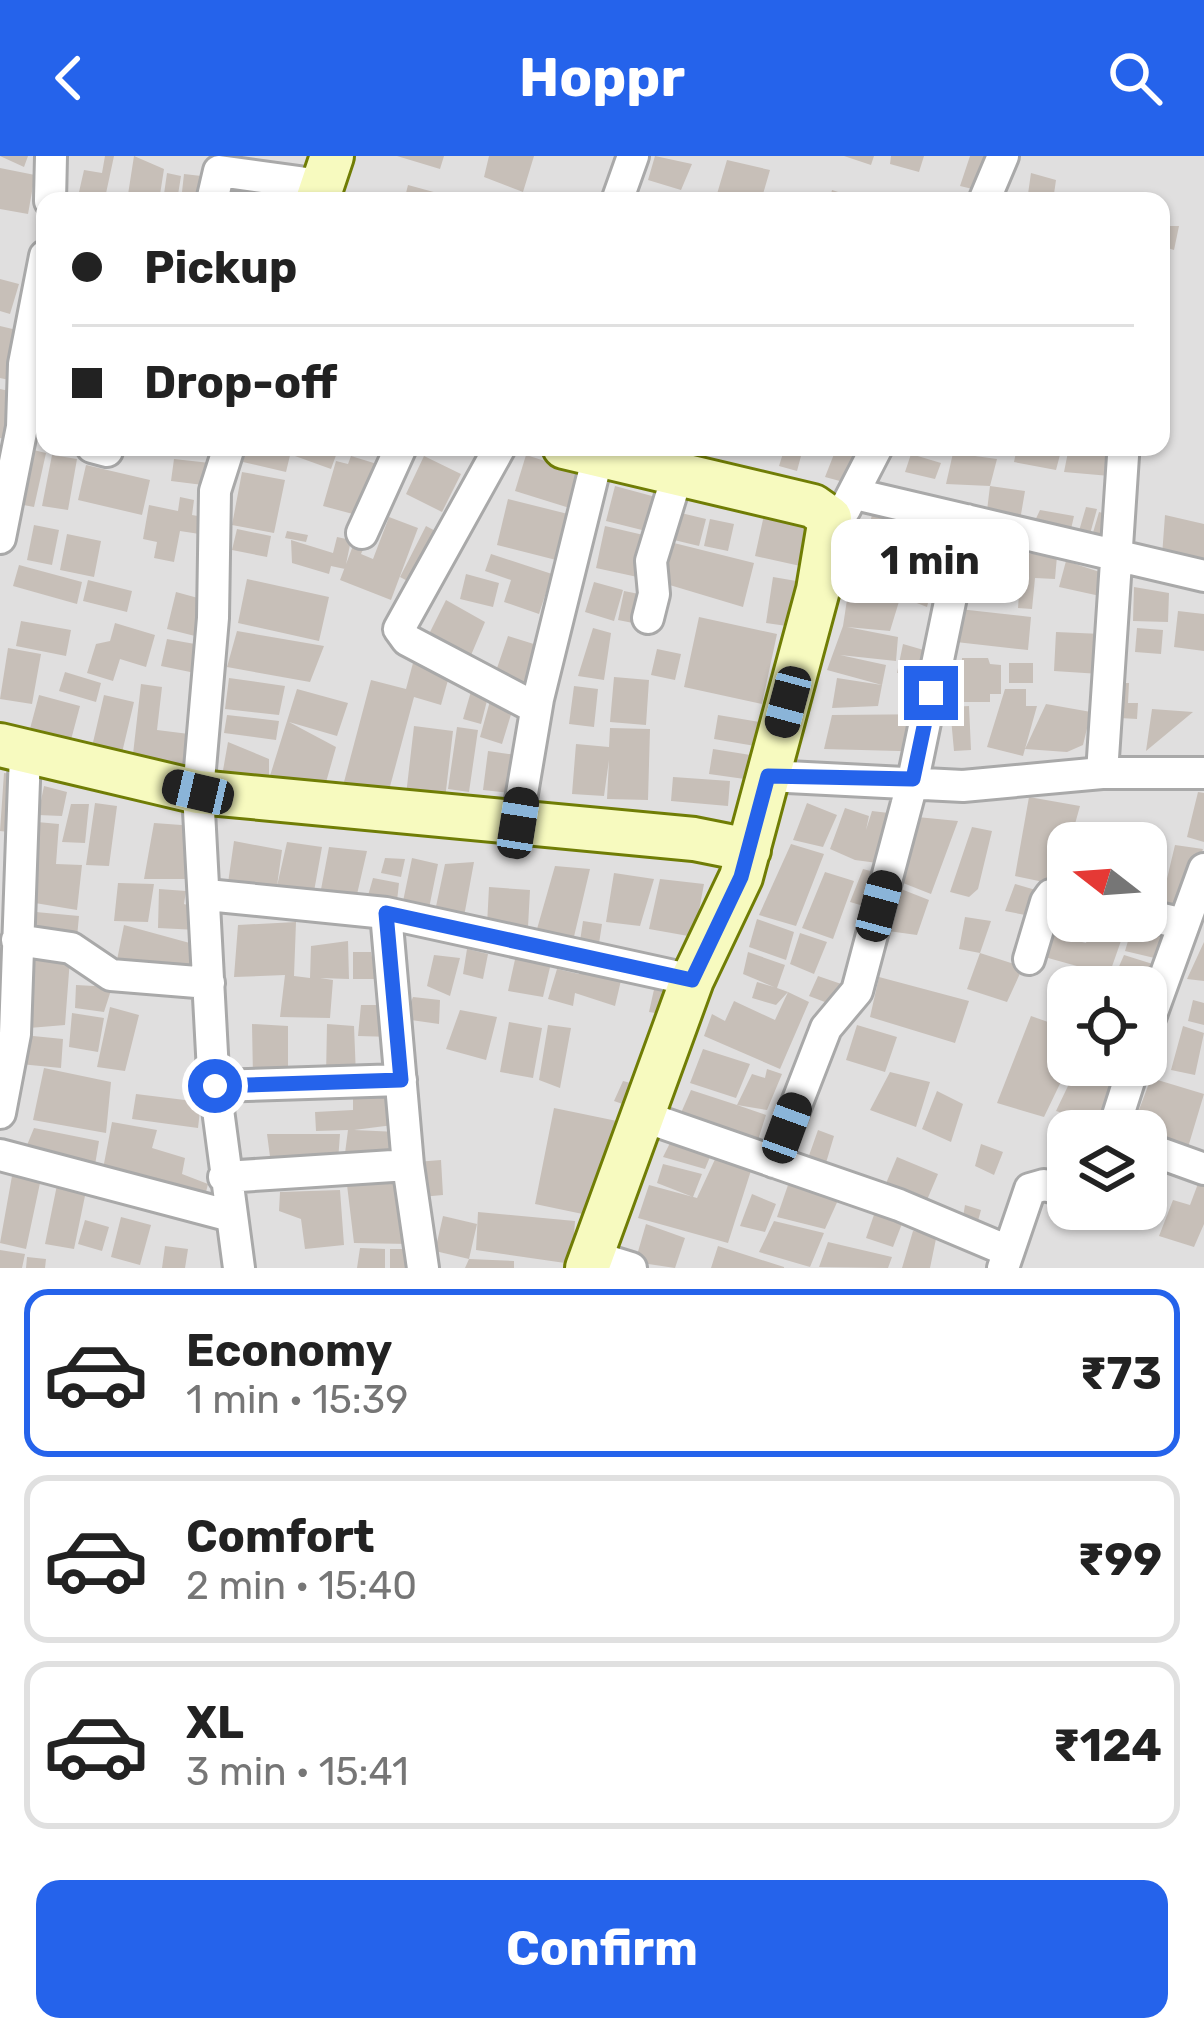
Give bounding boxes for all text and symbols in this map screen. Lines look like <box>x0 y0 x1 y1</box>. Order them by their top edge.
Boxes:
icon: back <box>36 45 102 111</box>
icon: search <box>1102 45 1168 111</box>
text: Hoppr <box>519 46 685 110</box>
text: Pickup <box>144 241 297 294</box>
text: Drop-off <box>144 356 337 409</box>
callout: 1 min <box>832 519 1030 603</box>
text: 1 min <box>880 538 980 584</box>
car <box>761 663 815 741</box>
route end <box>904 666 958 720</box>
car <box>159 766 237 818</box>
car <box>495 785 541 861</box>
north arrow <box>1047 822 1167 942</box>
map controls <box>1047 822 1167 1230</box>
car <box>852 867 906 945</box>
button: locate <box>1047 966 1167 1086</box>
route start <box>188 1059 242 1113</box>
car <box>758 1088 816 1168</box>
button: layers <box>1047 1110 1167 1230</box>
icon: car <box>42 1319 150 1427</box>
text: Economy <box>186 1324 392 1377</box>
text: ₹73 <box>1080 1347 1162 1400</box>
text: 1 min · 15:39 <box>186 1377 408 1423</box>
icon: car <box>42 1505 150 1613</box>
text: Comfort <box>186 1510 375 1563</box>
text: ₹99 <box>1077 1533 1162 1586</box>
text: 2 min · 15:40 <box>186 1563 417 1609</box>
icon: car <box>42 1691 150 1799</box>
text: XL <box>186 1696 244 1749</box>
text: ₹124 <box>1053 1719 1162 1772</box>
text: 3 min · 15:41 <box>186 1749 409 1795</box>
button: Confirm <box>36 1880 1168 2018</box>

